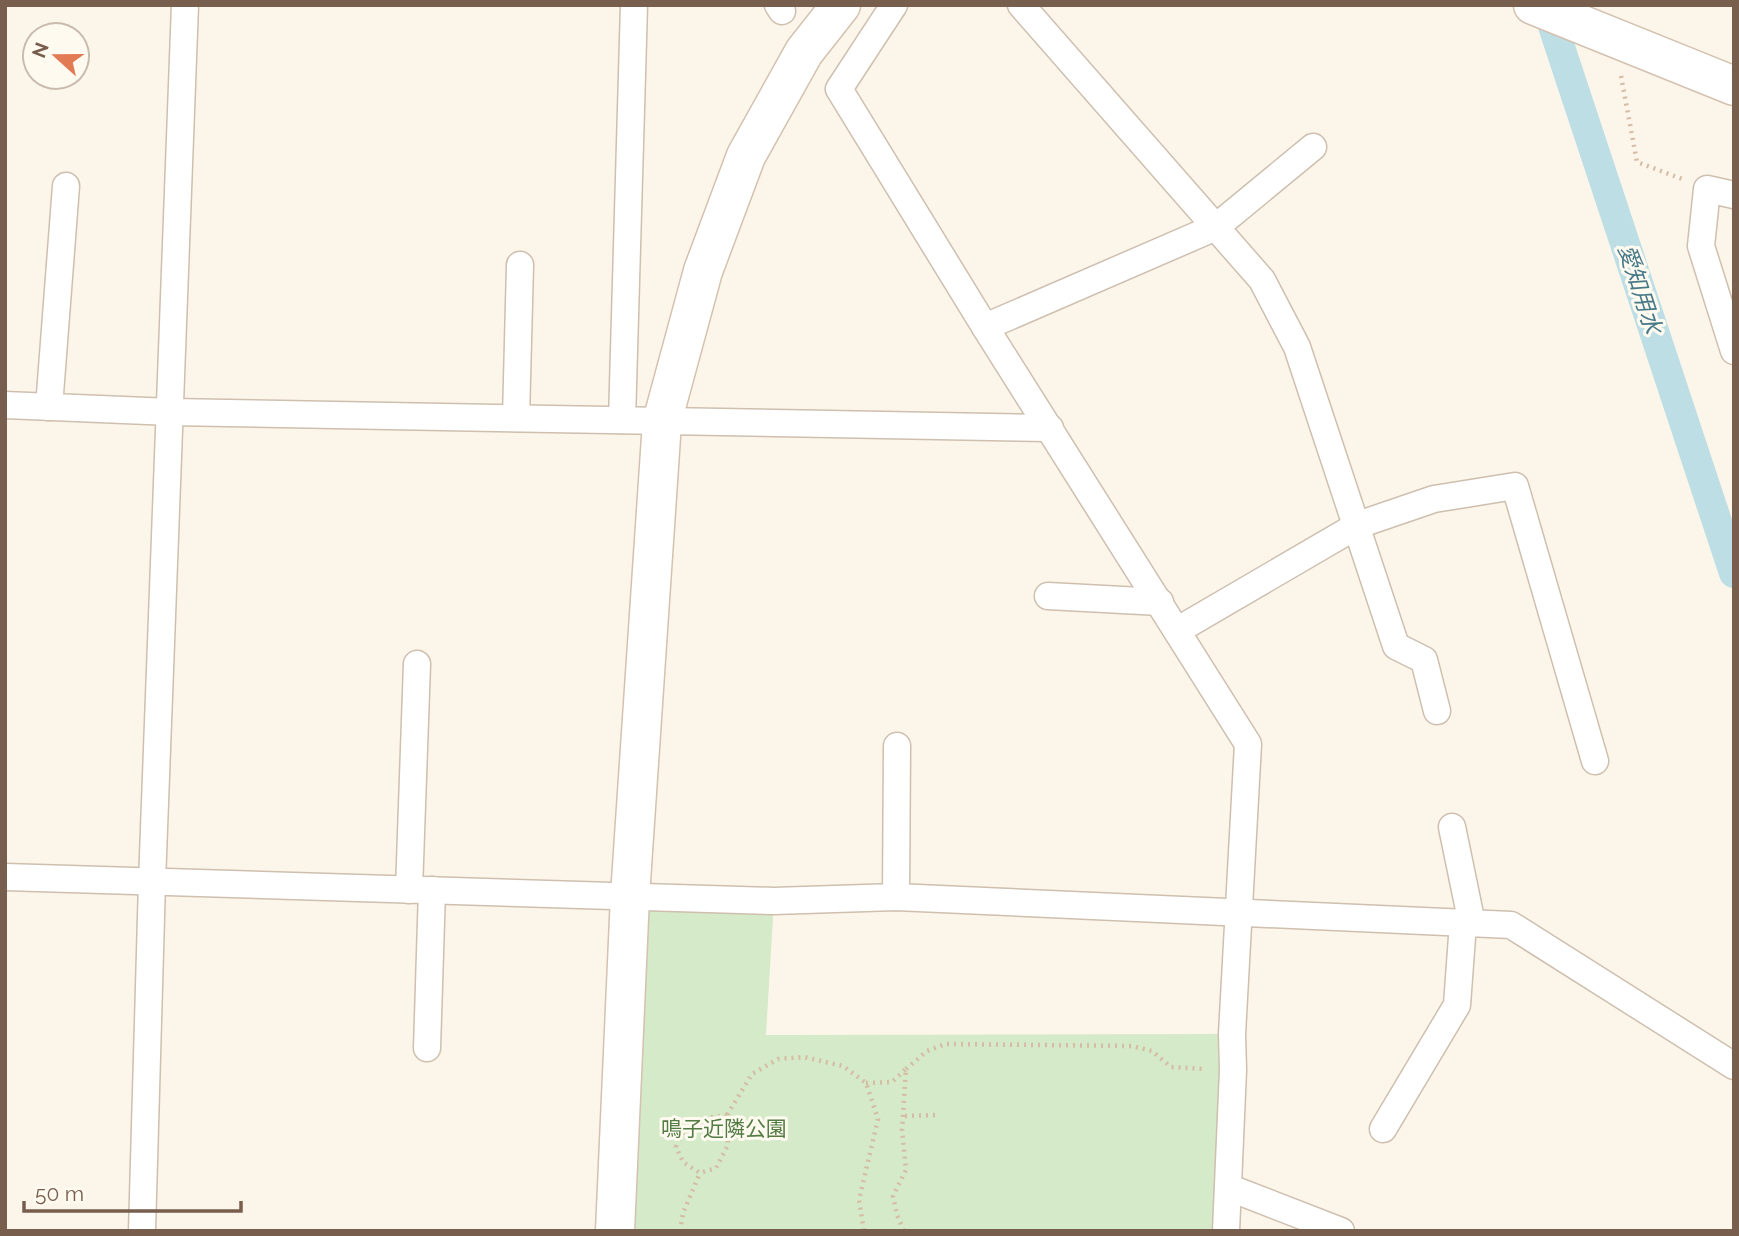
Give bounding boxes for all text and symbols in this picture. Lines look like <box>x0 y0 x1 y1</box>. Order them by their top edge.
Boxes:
north arrow <box>21 21 91 91</box>
text: N <box>27 39 53 61</box>
water label: 愛知用水 <box>1613 241 1668 340</box>
park label: 鳴子近隣公園 <box>661 1116 787 1141</box>
scale bar <box>24 1170 242 1214</box>
text: 50 m <box>35 1181 84 1206</box>

